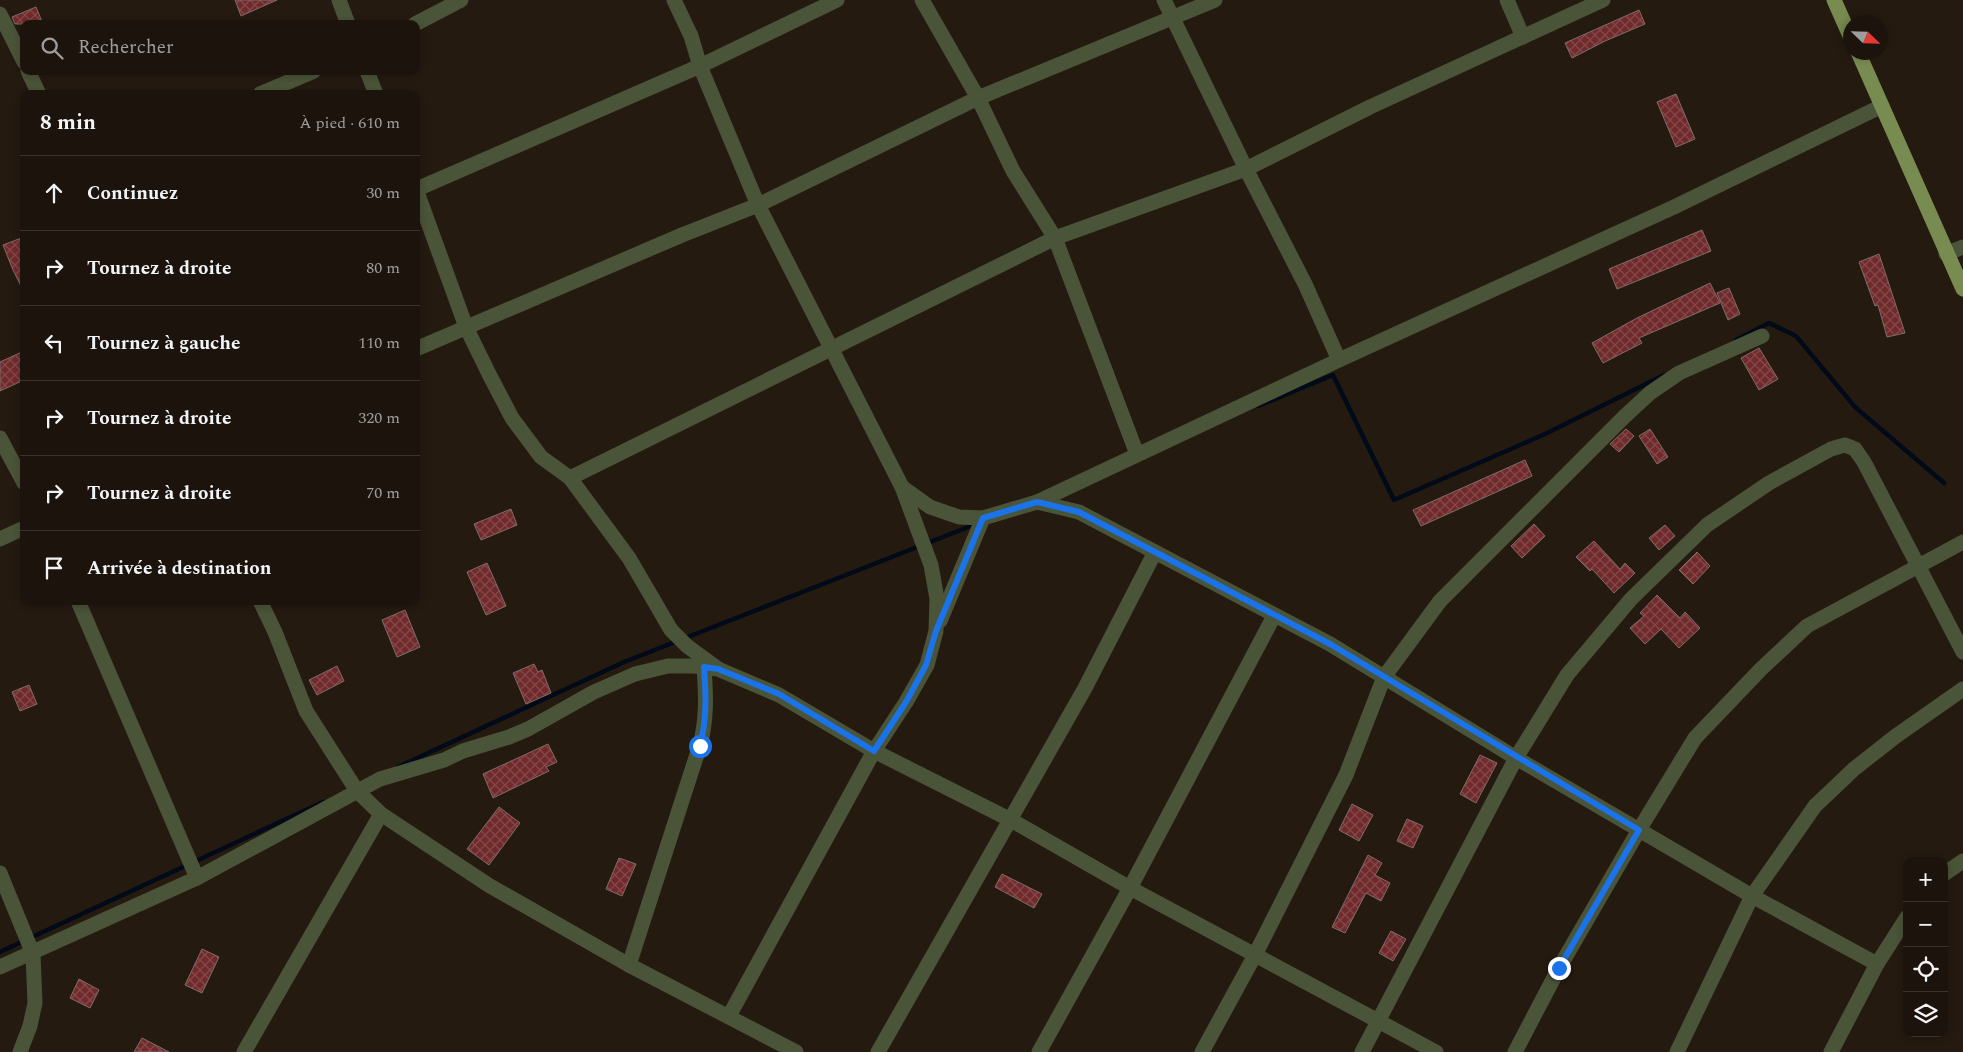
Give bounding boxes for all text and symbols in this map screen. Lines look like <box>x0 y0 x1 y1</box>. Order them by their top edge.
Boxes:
north arrow <box>1843 15 1888 60</box>
search box <box>20 20 420 75</box>
text: Rechercher <box>78 33 174 62</box>
icon: search <box>38 34 66 62</box>
text: 8 min <box>40 107 96 139</box>
text: À pied · 610 m <box>299 111 400 135</box>
icon: ahead <box>40 179 68 207</box>
text: Continuez <box>87 179 178 208</box>
text: 30 m <box>366 181 400 205</box>
icon: right <box>40 254 68 282</box>
text: Tournez à droite <box>87 254 231 283</box>
text: 80 m <box>366 256 400 280</box>
icon: left <box>40 329 68 357</box>
text: Tournez à gauche <box>87 329 240 358</box>
text: 110 m <box>358 331 400 355</box>
icon: right <box>40 404 68 432</box>
text: Tournez à droite <box>87 404 231 433</box>
text: 320 m <box>358 406 400 430</box>
icon: right <box>40 479 68 507</box>
text: Tournez à droite <box>87 479 231 508</box>
text: 70 m <box>366 481 400 505</box>
icon: arrive <box>40 554 68 582</box>
text: Arrivée à destination <box>87 554 271 583</box>
route start <box>689 735 712 758</box>
map controls <box>1903 857 1948 1037</box>
button: + <box>1903 857 1948 902</box>
button: − <box>1903 902 1948 947</box>
button: locate <box>1903 947 1948 992</box>
route end <box>1548 957 1571 980</box>
button: layers <box>1903 992 1948 1037</box>

